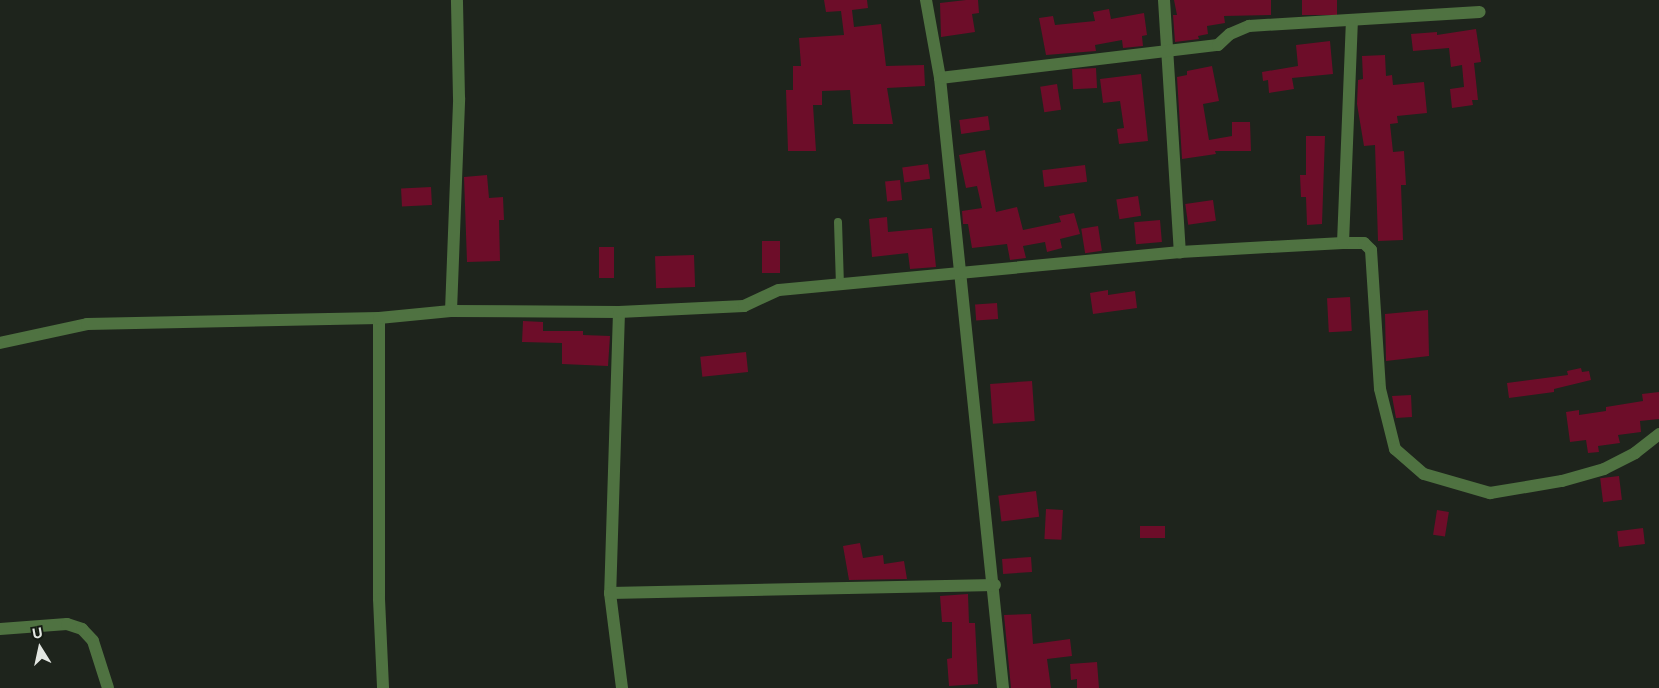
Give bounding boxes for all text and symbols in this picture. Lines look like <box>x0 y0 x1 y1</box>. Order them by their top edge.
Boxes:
north arrow <box>15 623 65 673</box>
text: U <box>31 623 44 642</box>

